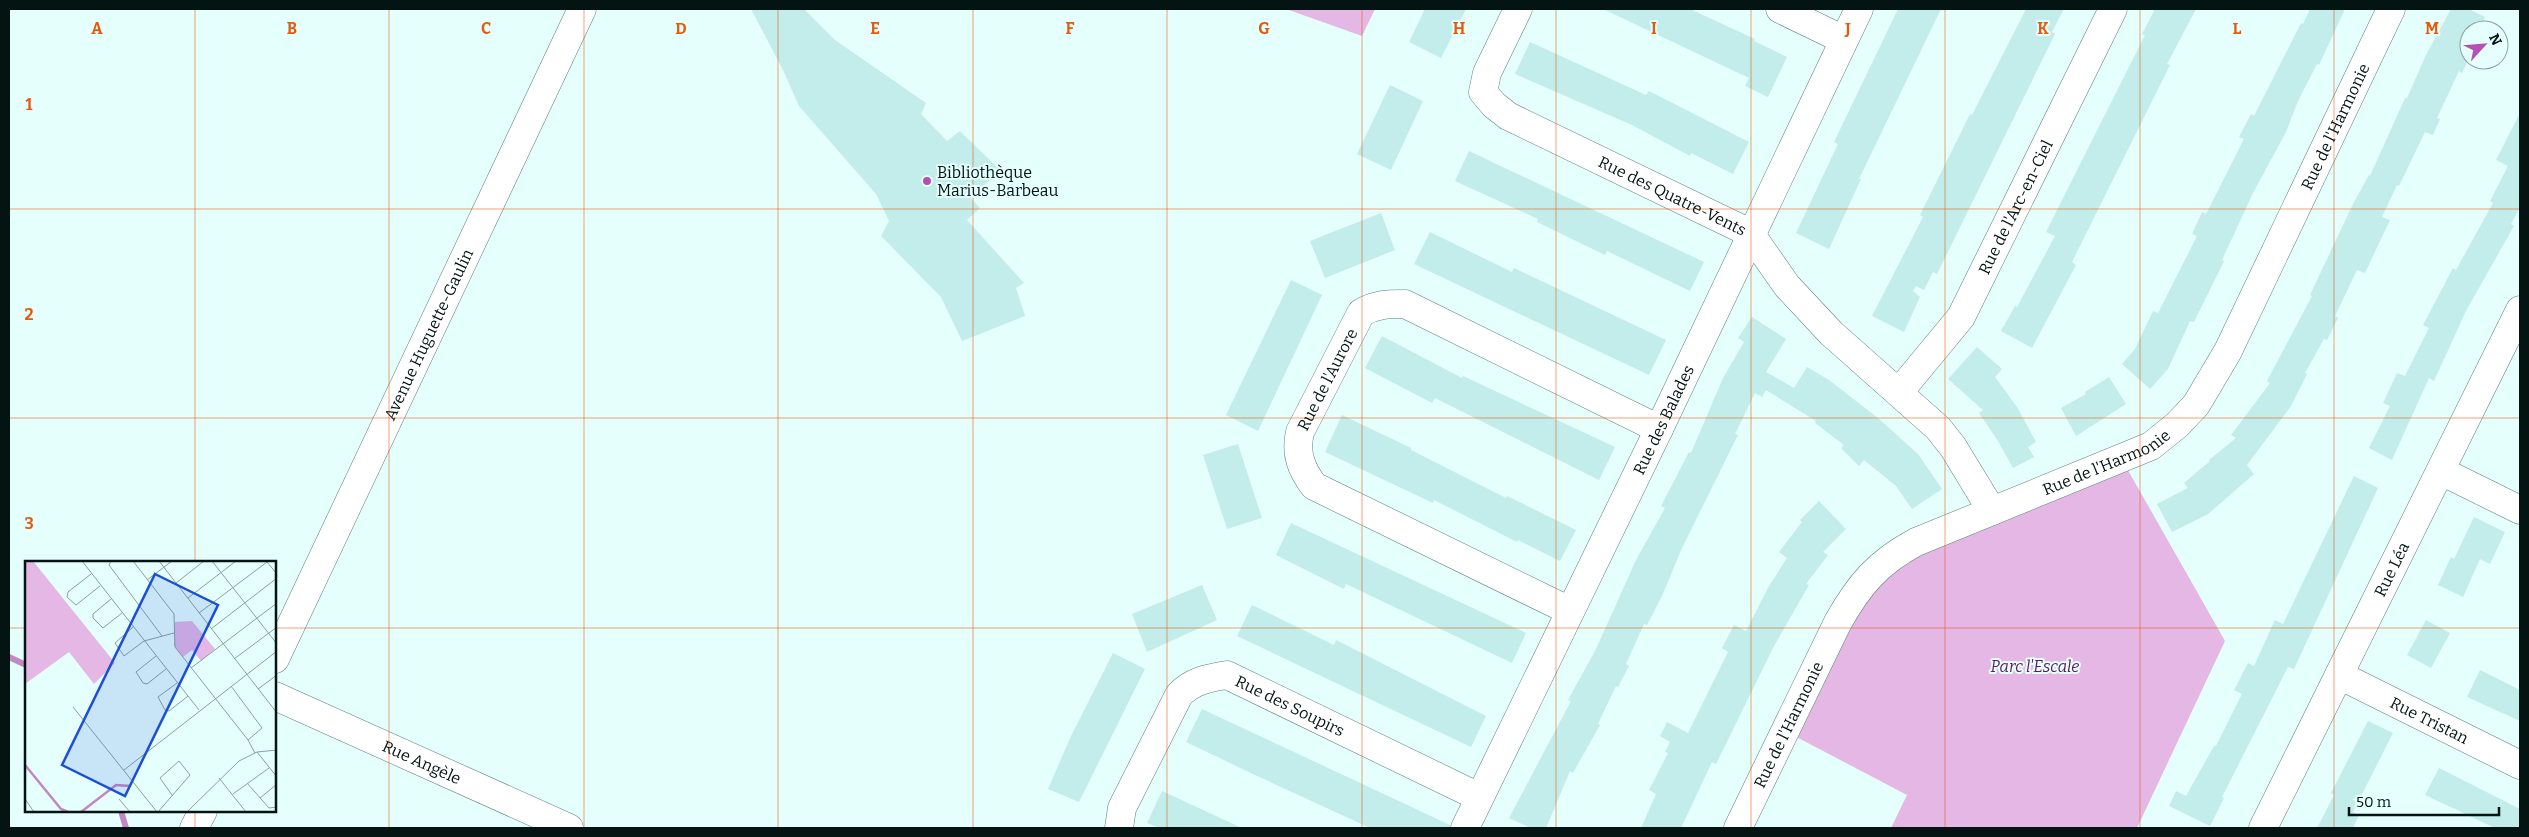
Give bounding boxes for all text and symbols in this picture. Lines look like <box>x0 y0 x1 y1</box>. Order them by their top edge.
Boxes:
text: A <box>91 19 103 38</box>
text: B <box>287 19 297 38</box>
text: C <box>481 19 491 38</box>
text: D <box>675 19 687 38</box>
text: E <box>870 19 880 38</box>
text: F <box>1066 19 1075 38</box>
text: G <box>1258 19 1270 38</box>
text: H <box>1453 19 1466 38</box>
text: I <box>1651 19 1657 38</box>
text: J <box>1844 19 1851 38</box>
text: K <box>2037 19 2049 38</box>
text: L <box>2233 19 2242 38</box>
text: M <box>2425 19 2439 38</box>
north arrow <box>2459 20 2509 70</box>
text: N <box>2485 31 2505 48</box>
street label: Rue de l'Harmonie <box>2297 60 2373 193</box>
text: 1 <box>26 95 33 114</box>
street label: Rue de l'Arc-en-Ciel <box>1974 136 2057 277</box>
street label: Rue des Quatre-Vents <box>1596 152 1749 239</box>
place label: Bibliothèque Marius-Barbeau <box>937 163 1059 200</box>
marker: Bibliothèque Marius-Barbeau <box>921 175 933 187</box>
street label: Avenue Huguette-Gaulin <box>380 246 477 423</box>
text: 2 <box>24 305 34 324</box>
street label: Rue de l'Aurore <box>1293 325 1361 434</box>
street label: Rue des Balades <box>1629 362 1698 477</box>
street label: Rue de l'Harmonie <box>2040 425 2174 499</box>
text: 3 <box>24 514 34 533</box>
street label: Rue Léa <box>2370 539 2413 599</box>
inset map <box>25 561 276 812</box>
park label: Parc l'Escale <box>1991 657 2079 676</box>
street label: Rue de l'Harmonie <box>1750 658 1827 791</box>
street label: Rue des Soupirs <box>1233 671 1348 740</box>
street label: Rue Tristan <box>2387 693 2472 747</box>
street label: Rue Angèle <box>380 736 464 788</box>
scale bar <box>2349 784 2499 816</box>
text: 50 m <box>2356 793 2392 811</box>

